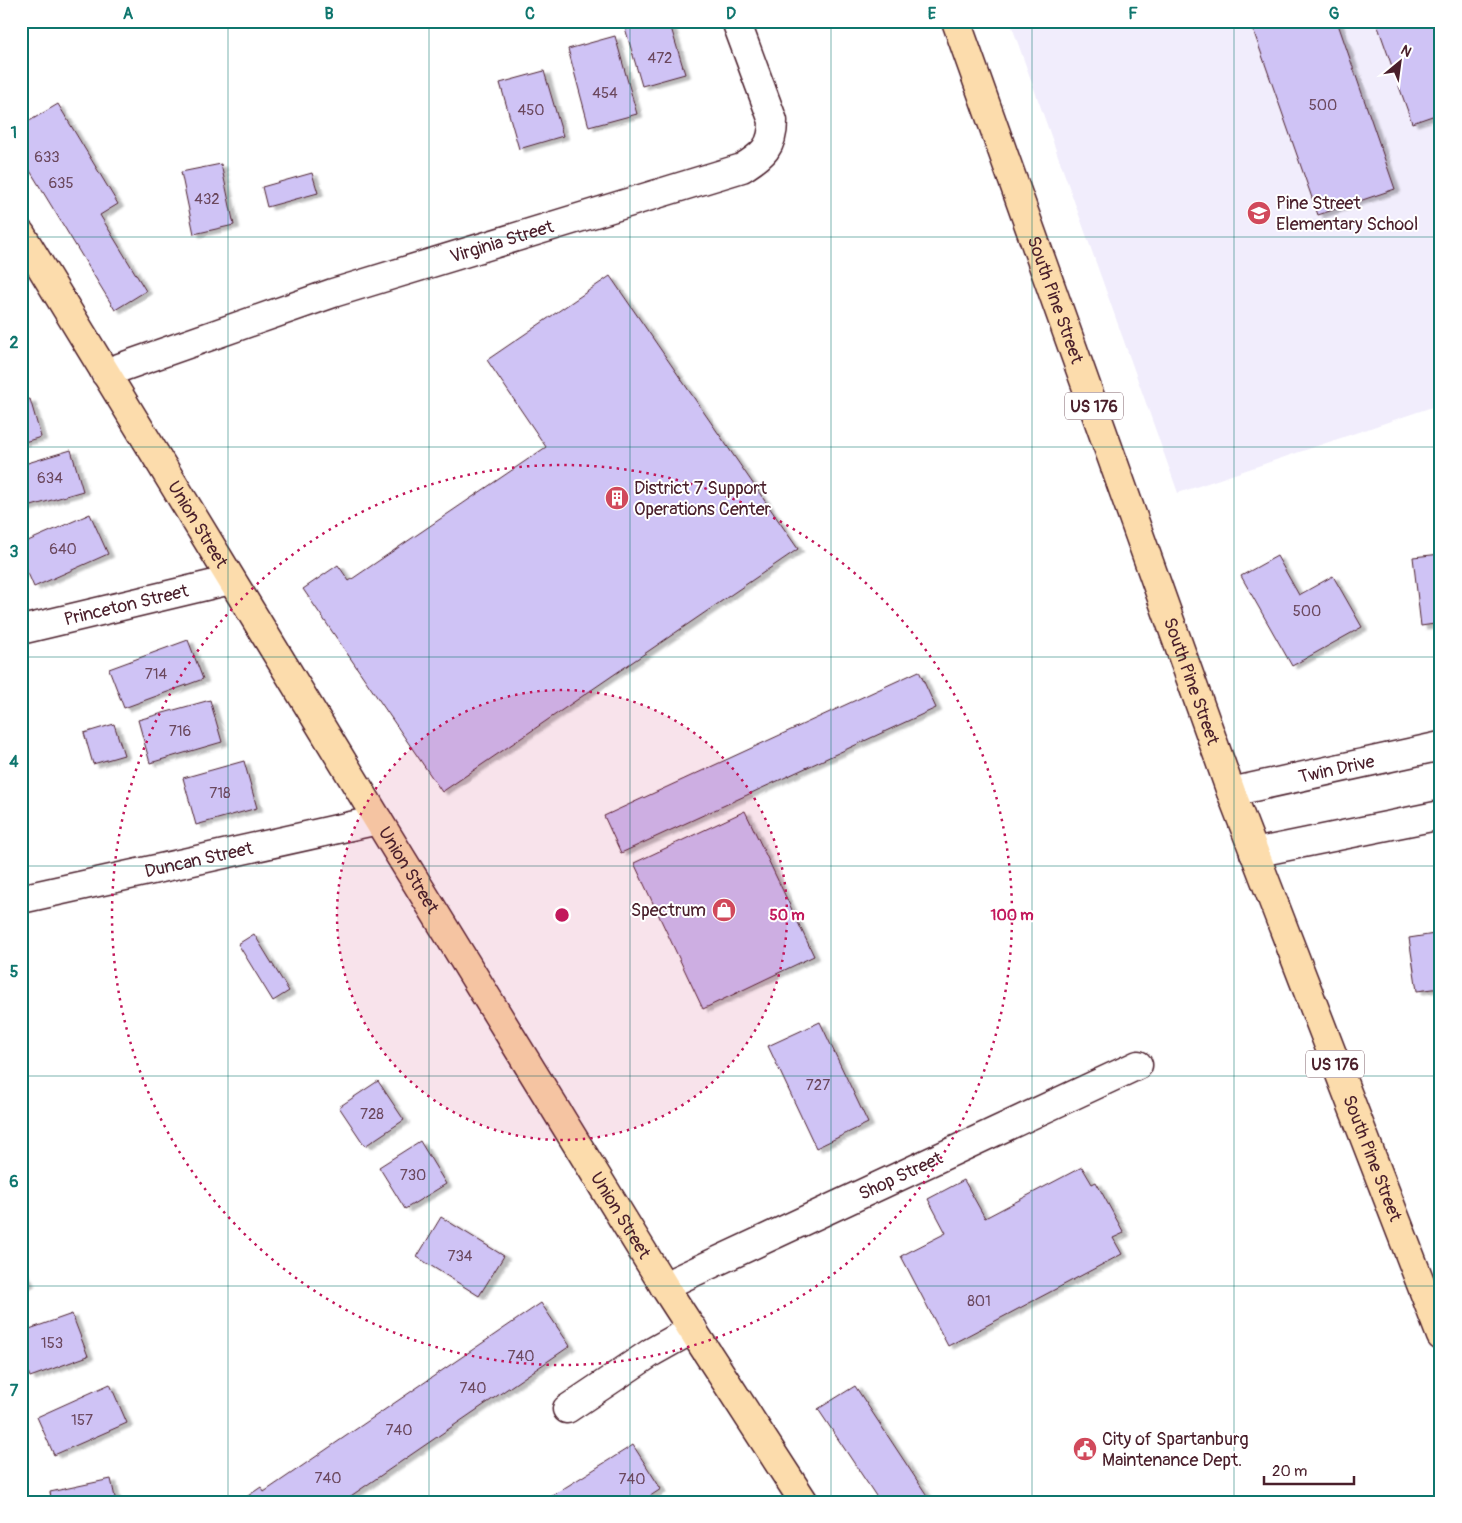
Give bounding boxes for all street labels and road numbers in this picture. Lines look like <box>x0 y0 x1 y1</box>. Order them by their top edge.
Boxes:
street label: Virginia Street <box>447 215 557 269</box>
street label: South Pine Street <box>1022 233 1089 367</box>
road number: US 176 <box>1065 392 1123 420</box>
street label: Union Street <box>162 477 233 573</box>
street label: Princeton Street <box>62 579 191 631</box>
street label: South Pine Street <box>1158 615 1225 749</box>
street label: Twin Drive <box>1296 750 1377 789</box>
street label: Union Street <box>373 823 444 919</box>
street label: Duncan Street <box>143 837 256 883</box>
road number: US 176 <box>1306 1050 1364 1078</box>
street label: South Pine Street <box>1337 1092 1407 1225</box>
street label: Shop Street <box>855 1146 947 1206</box>
street label: Union Street <box>585 1168 656 1264</box>

